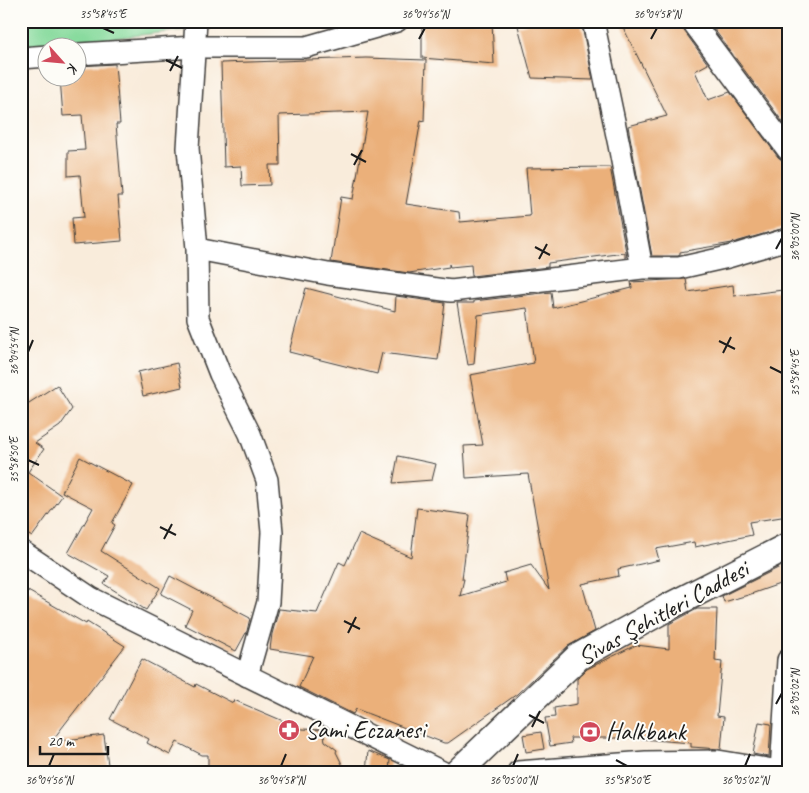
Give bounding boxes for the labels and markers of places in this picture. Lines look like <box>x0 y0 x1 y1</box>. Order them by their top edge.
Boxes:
place label: Sami Eczanesi <box>305 714 429 746</box>
place label: Halkbank <box>606 716 688 748</box>
pharmacy icon: Sami Eczanesi <box>277 718 301 742</box>
bank icon: Halkbank <box>578 720 602 744</box>

